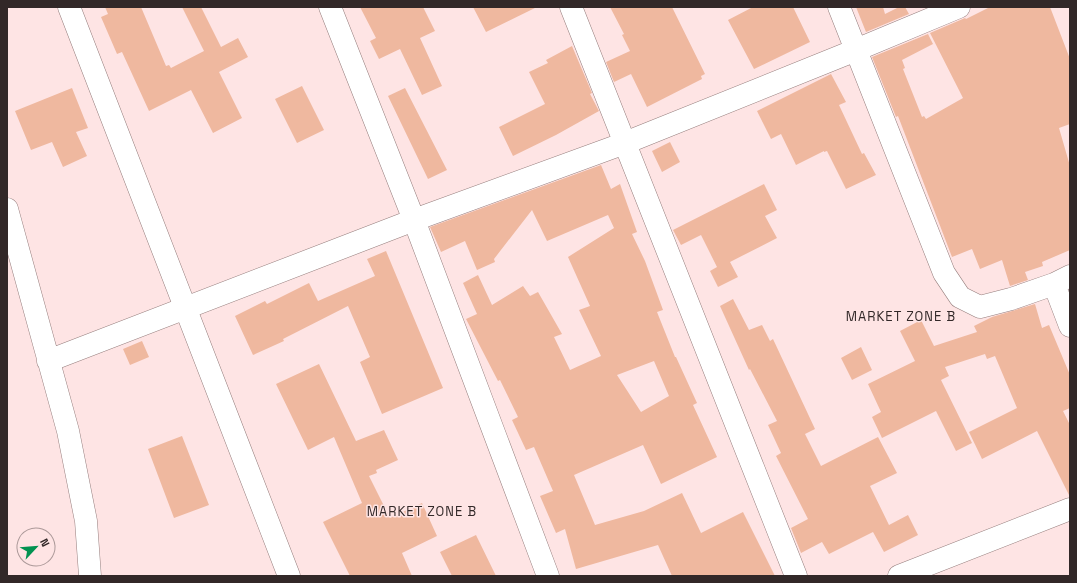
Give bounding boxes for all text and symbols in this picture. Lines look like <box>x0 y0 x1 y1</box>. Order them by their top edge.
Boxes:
district label: MARKET ZONE B <box>846 308 956 325</box>
district label: MARKET ZONE B <box>367 503 477 520</box>
north arrow <box>16 527 56 567</box>
text: N <box>37 536 53 549</box>

